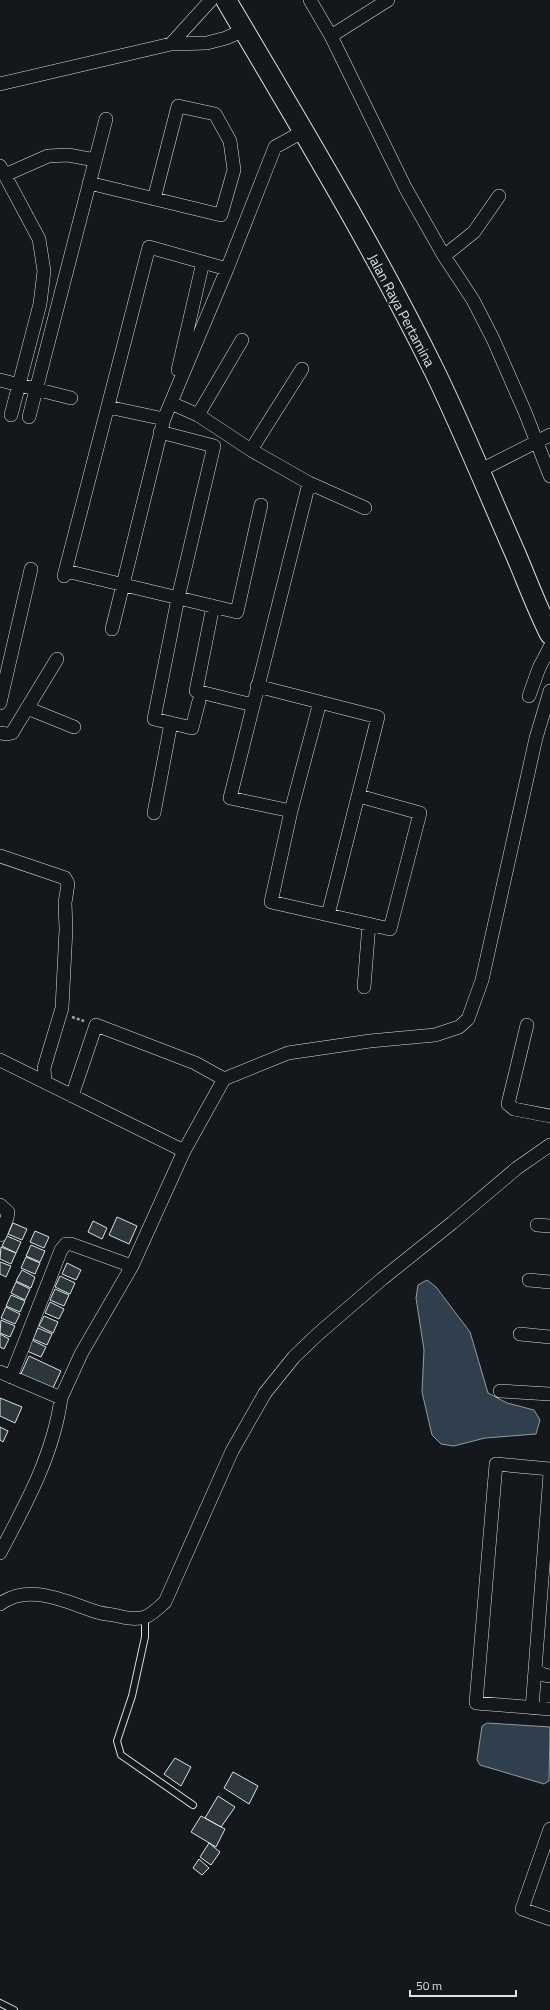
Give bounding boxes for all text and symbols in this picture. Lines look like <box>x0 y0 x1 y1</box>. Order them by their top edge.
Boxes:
street label: Jalan Raya Pertamina <box>363 250 441 370</box>
scale bar <box>410 1972 516 1998</box>
text: 50 m <box>416 1976 442 1995</box>

